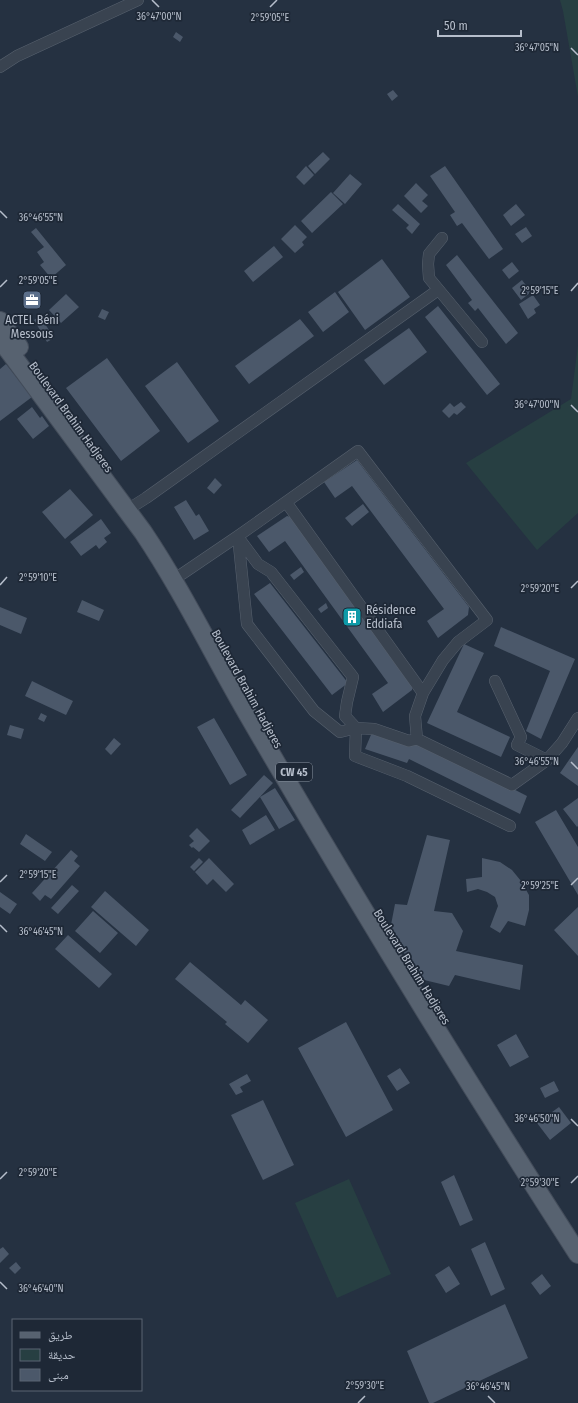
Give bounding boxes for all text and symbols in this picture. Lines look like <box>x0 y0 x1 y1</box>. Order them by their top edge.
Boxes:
text: 36°47'00"N <box>137 11 181 23</box>
text: 2°59'05"E <box>251 12 289 24</box>
scale bar <box>438 12 521 38</box>
text: 50 m <box>444 19 468 33</box>
text: 36°47'05"N <box>515 42 559 54</box>
text: 36°46'55"N <box>19 212 63 224</box>
text: 2°59'05"E <box>19 275 57 287</box>
text: 2°59'15"E <box>521 285 559 297</box>
office icon: ACTEL Béni Messous <box>21 289 43 311</box>
place label: ACTEL Béni Messous <box>5 313 59 341</box>
street label: Boulevard Brahim Hadjeres <box>26 359 116 475</box>
text: 36°47'00"N <box>515 399 559 411</box>
text: 2°59'10"E <box>19 572 57 584</box>
text: 2°59'20"E <box>521 583 560 595</box>
place label: Résidence Eddiafa <box>366 603 416 631</box>
building icon: Résidence Eddiafa <box>341 606 363 628</box>
street label: Boulevard Brahim Hadjeres <box>209 627 285 751</box>
text: 36°46'55"N <box>515 756 559 768</box>
road number: CW 45 <box>276 763 312 781</box>
text: 2°59'15"E <box>19 869 57 881</box>
text: 2°59'25"E <box>521 880 559 892</box>
street label: Boulevard Brahim Hadjeres <box>371 907 453 1027</box>
text: 36°46'45"N <box>19 926 63 938</box>
text: 36°46'50"N <box>514 1113 560 1125</box>
text: 2°59'20"E <box>19 1167 58 1179</box>
text: 2°59'30"E <box>521 1177 560 1189</box>
text: 36°46'40"N <box>18 1283 64 1295</box>
legend <box>12 1319 142 1391</box>
text: طريق <box>48 1328 73 1342</box>
text: حديقة <box>48 1348 76 1362</box>
text: مبنى <box>48 1368 69 1382</box>
text: 2°59'30"E <box>346 1380 385 1392</box>
text: 36°46'45"N <box>466 1381 510 1393</box>

